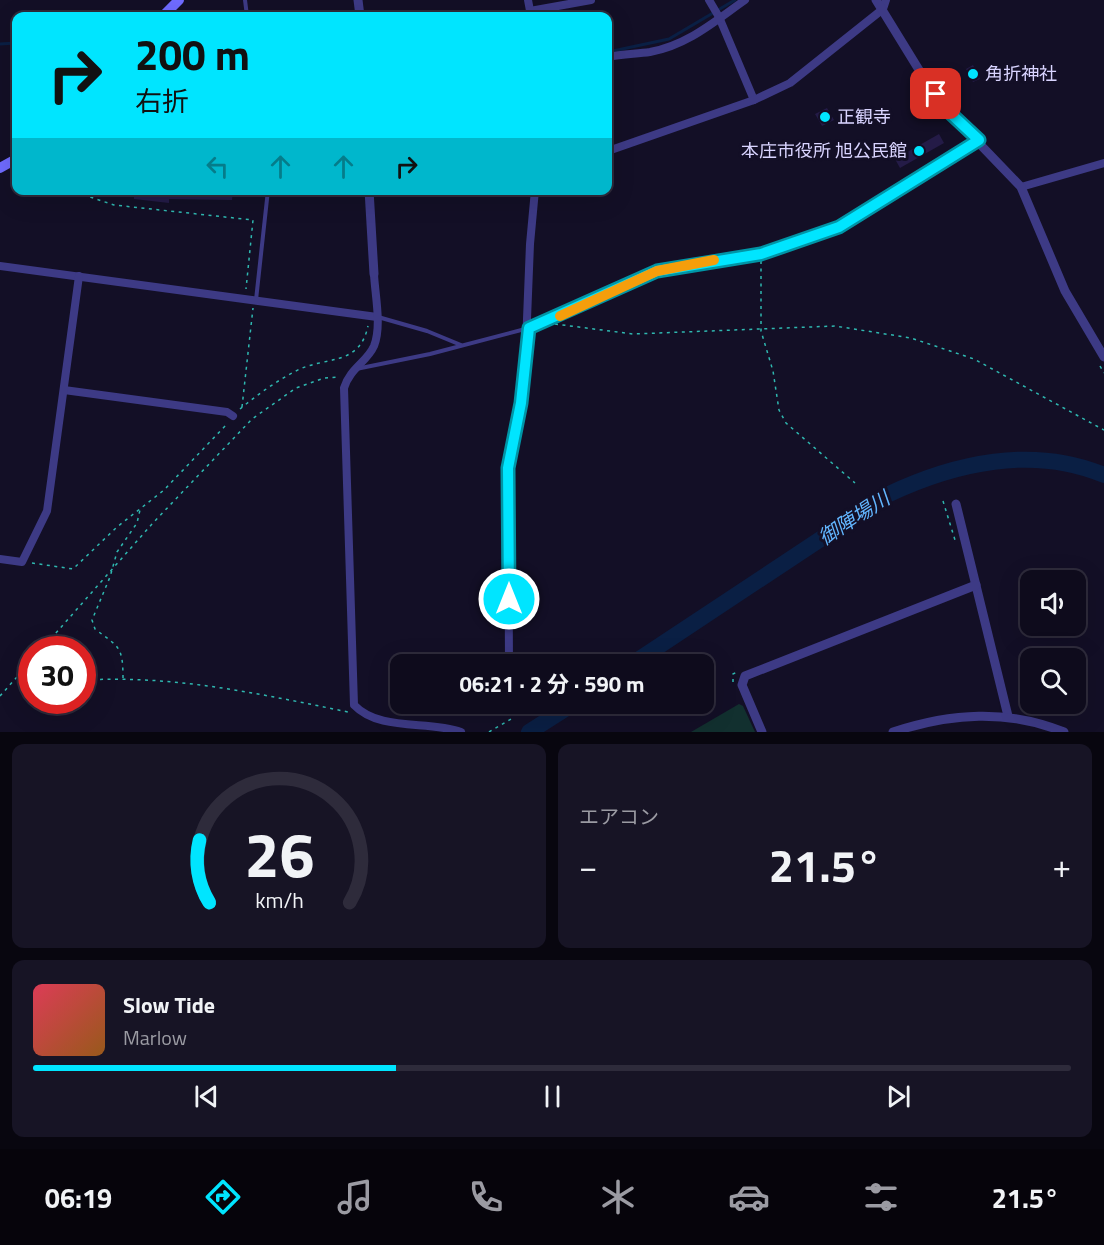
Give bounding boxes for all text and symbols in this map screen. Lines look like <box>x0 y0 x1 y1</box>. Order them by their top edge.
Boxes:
text: 200 m <box>135 22 250 86</box>
icon: right <box>36 36 114 114</box>
place label: 角折神社 <box>985 60 1057 87</box>
marker: 角折神社 <box>966 67 980 81</box>
pin <box>910 68 961 119</box>
icon: arrive <box>919 77 952 110</box>
text: 右折 <box>135 80 189 121</box>
place label: 正観寺 <box>837 103 891 130</box>
marker: 正観寺 <box>818 110 832 124</box>
place label: 本庄市役所 旭公民館 <box>741 137 907 164</box>
marker: 本庄市役所 旭公民館 <box>912 144 926 158</box>
icon: left <box>201 150 234 183</box>
icon: ahead <box>264 150 297 183</box>
icon: ahead <box>327 150 360 183</box>
icon: right <box>390 150 423 183</box>
water label: 御陣場川 <box>812 482 897 552</box>
position arrow <box>477 567 541 631</box>
map controls <box>1020 570 1086 714</box>
button: sound <box>1020 570 1086 636</box>
speed limit sign: 30 <box>18 636 96 714</box>
button: search <box>1020 648 1086 714</box>
text: 06:21 · 2 分 · 590 m <box>460 667 644 701</box>
text: エアコン <box>579 801 659 832</box>
text: 26 <box>244 806 314 901</box>
text: 21.5° <box>769 831 881 899</box>
text: − <box>579 841 597 891</box>
text: + <box>1053 841 1071 891</box>
text: km/h <box>255 884 303 916</box>
text: Slow Tide <box>123 988 215 1022</box>
text: Marlow <box>123 1022 187 1053</box>
icon: previous <box>190 1080 223 1113</box>
icon: pause <box>536 1080 569 1113</box>
icon: next <box>882 1080 915 1113</box>
icon: directions <box>202 1176 244 1218</box>
icon: music <box>334 1176 376 1218</box>
icon: phone <box>465 1176 507 1218</box>
icon: climate <box>597 1176 639 1218</box>
icon: car <box>728 1176 770 1218</box>
icon: filters <box>860 1176 902 1218</box>
text: 06:19 <box>45 1177 112 1218</box>
text: 21.5° <box>992 1177 1059 1218</box>

